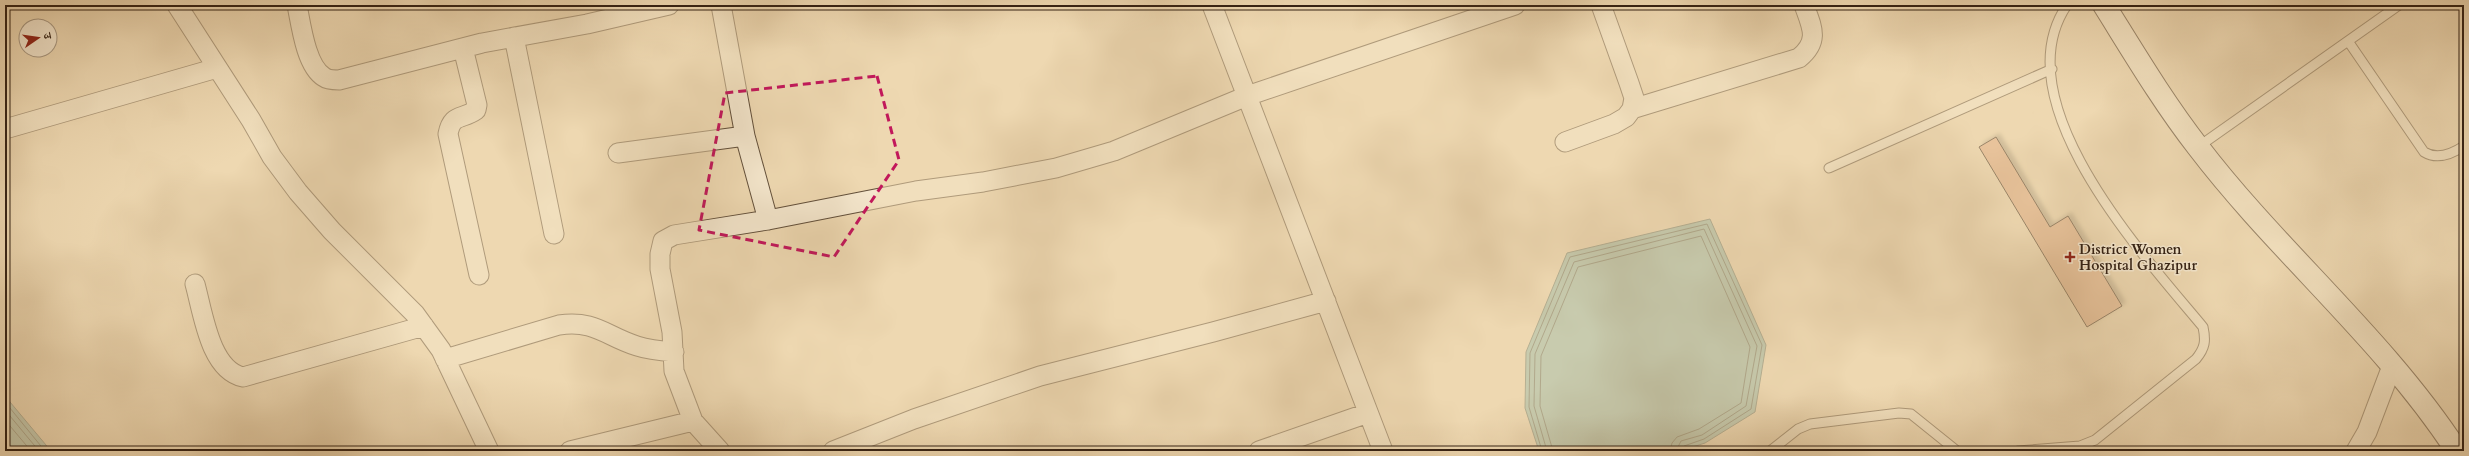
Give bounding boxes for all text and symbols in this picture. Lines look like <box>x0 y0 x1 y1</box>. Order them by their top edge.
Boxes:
north arrow <box>18 18 58 58</box>
text: उ <box>39 30 56 42</box>
place label: District Women Hospital Ghazipur <box>2079 240 2197 275</box>
marker: District Women Hospital Ghazipur <box>2064 251 2076 263</box>

